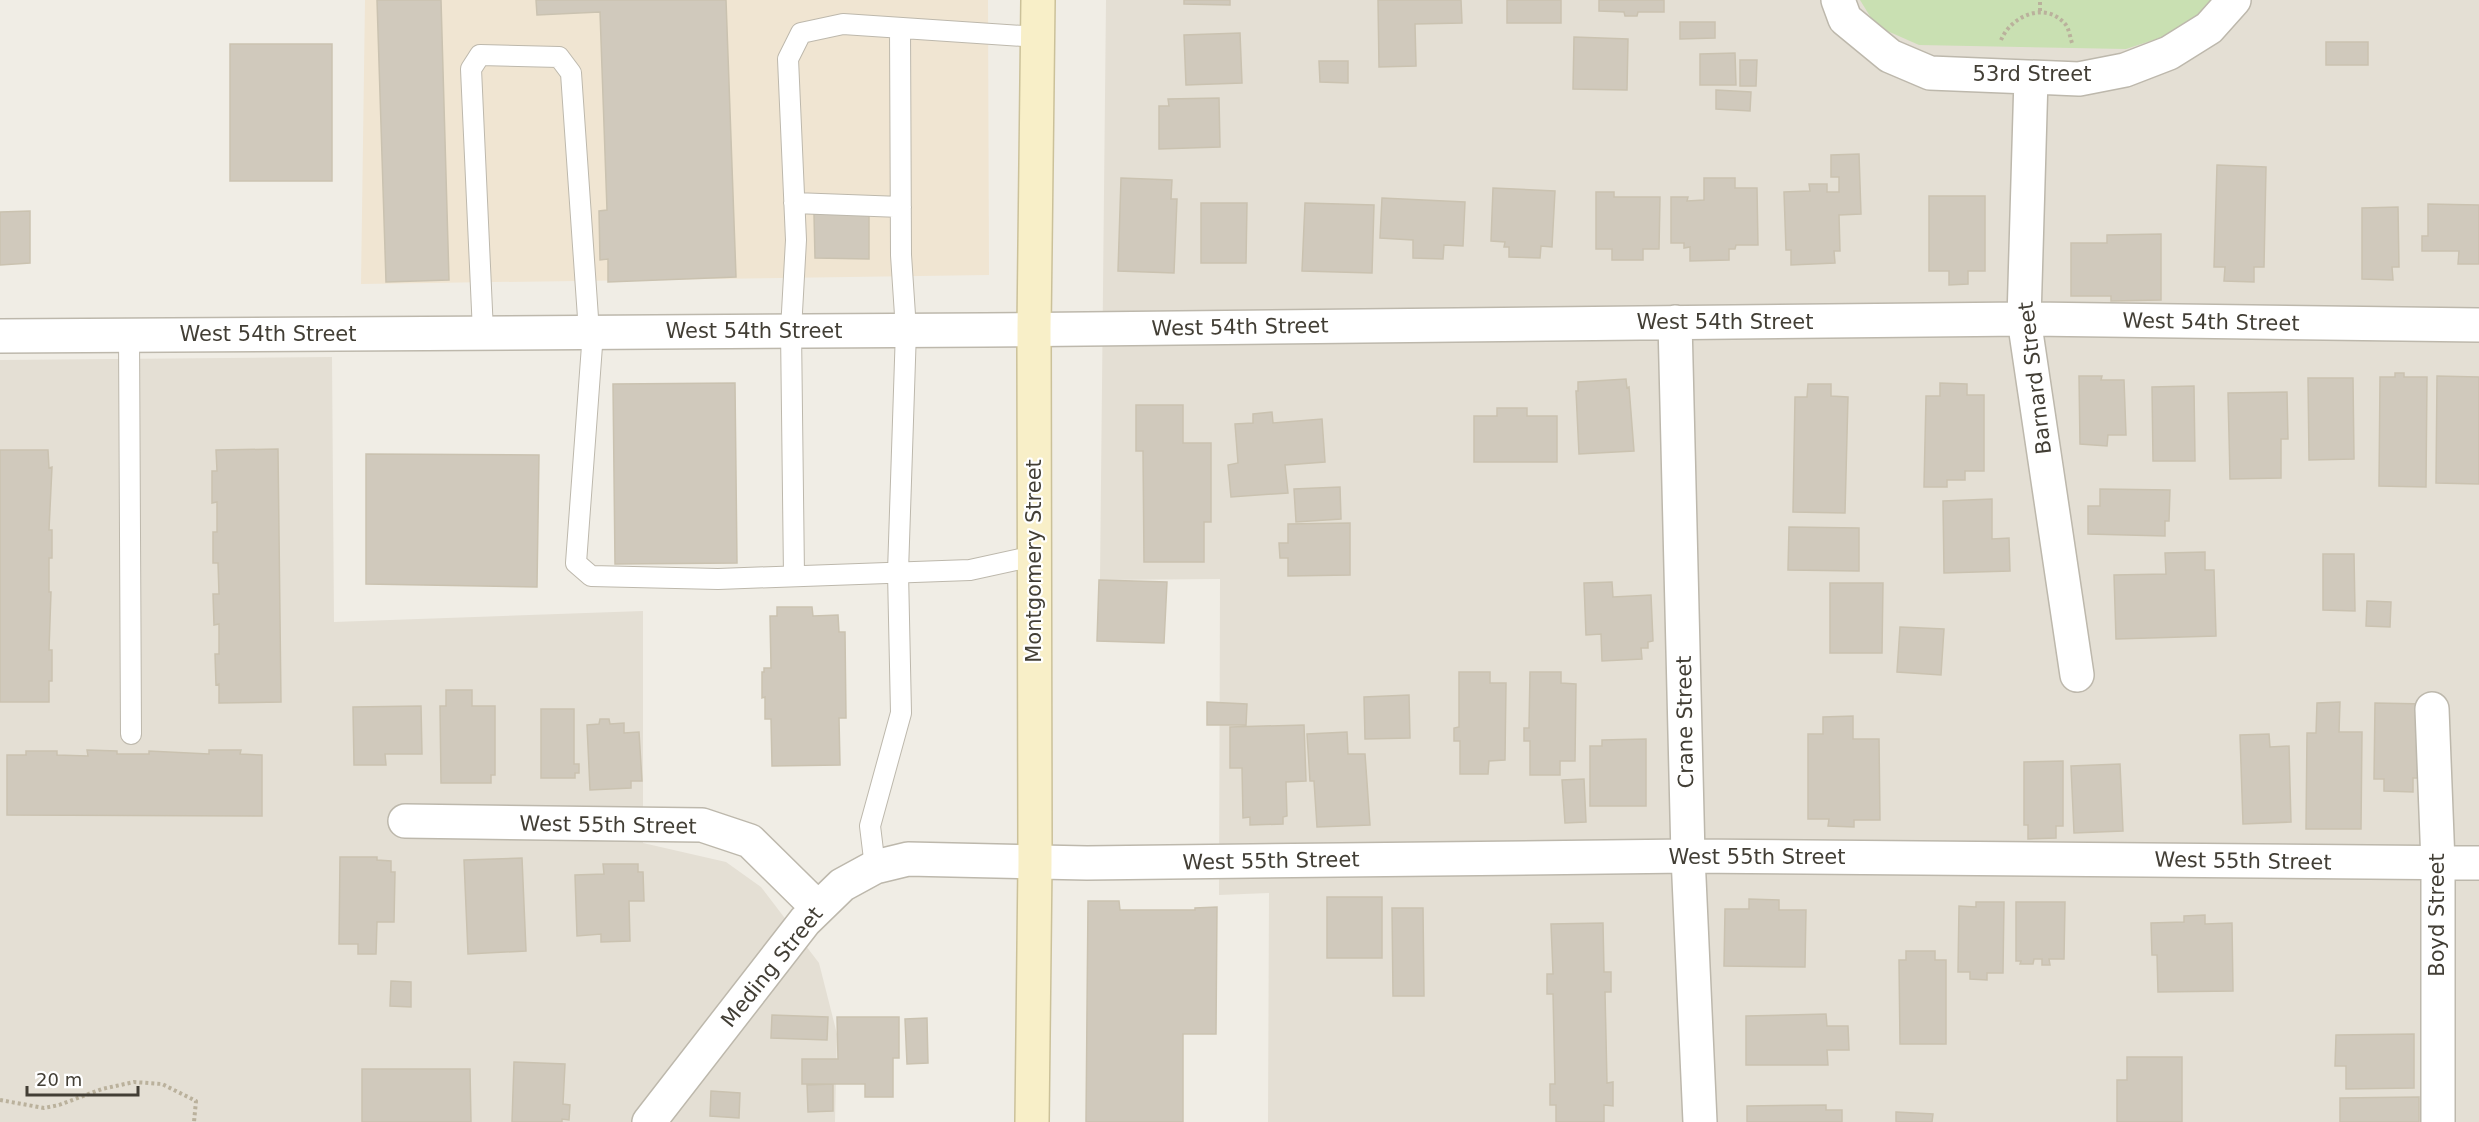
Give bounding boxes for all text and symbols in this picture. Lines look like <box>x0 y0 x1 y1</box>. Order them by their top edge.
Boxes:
street label: 53rd Street <box>1973 62 2091 86</box>
street label: Barnard Street <box>2014 300 2056 456</box>
street label: West 54th Street <box>2122 308 2300 336</box>
street label: West 54th Street <box>1636 310 1814 334</box>
street label: West 54th Street <box>1151 313 1329 341</box>
street label: West 54th Street <box>665 319 843 343</box>
street label: West 54th Street <box>179 322 357 346</box>
street label: Montgomery Street <box>1022 459 1046 663</box>
street label: Crane Street <box>1672 655 1698 789</box>
street label: West 55th Street <box>519 811 697 839</box>
street label: West 55th Street <box>1668 845 1846 869</box>
street label: West 55th Street <box>1182 847 1360 875</box>
street label: West 55th Street <box>2154 847 2332 875</box>
street label: Boyd Street <box>2425 853 2449 977</box>
street label: Meding Street <box>716 902 828 1032</box>
scale bar <box>27 1059 138 1097</box>
text: 20 m <box>36 1069 82 1090</box>

